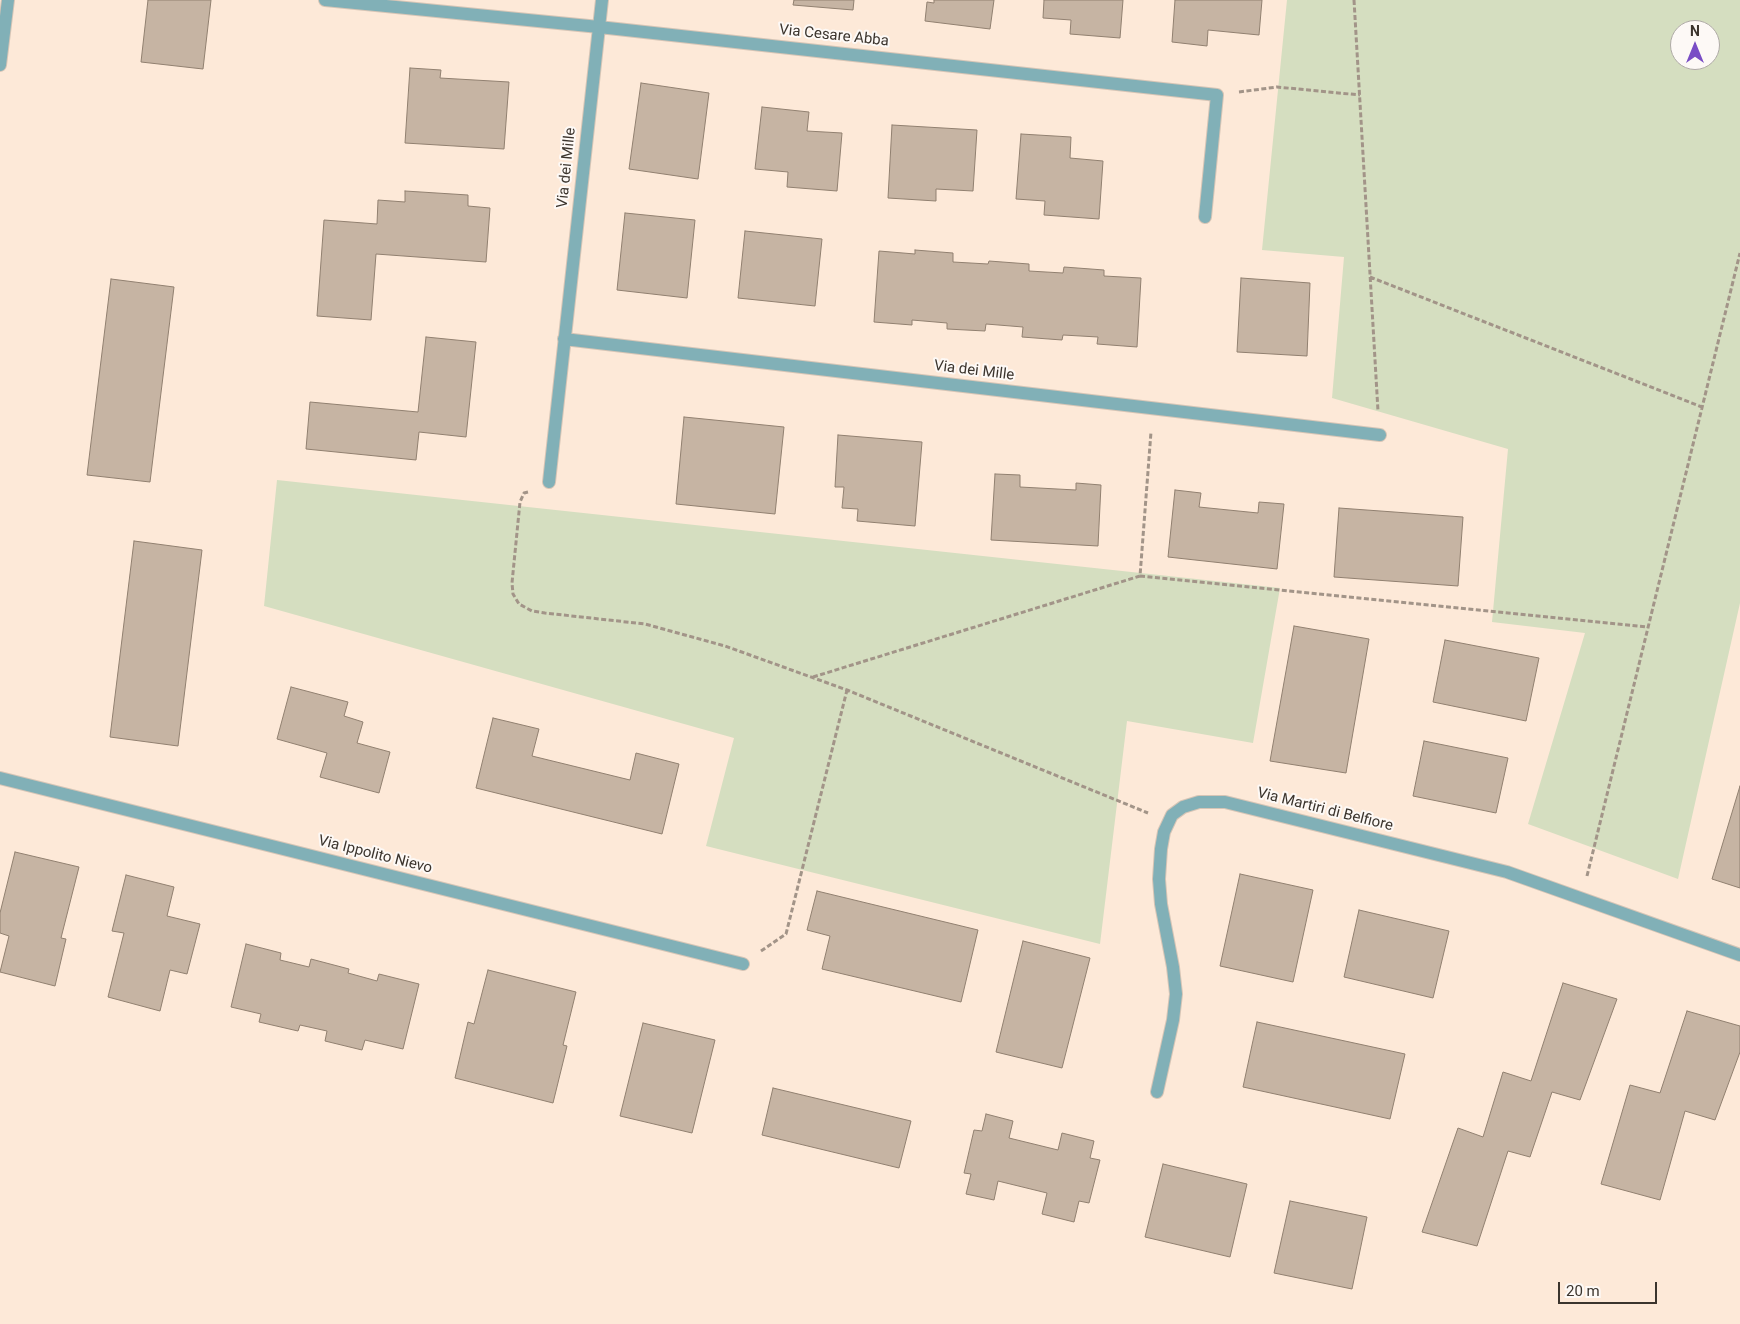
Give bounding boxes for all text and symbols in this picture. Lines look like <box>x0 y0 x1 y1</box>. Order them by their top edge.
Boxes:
north arrow <box>1670 20 1720 70</box>
street label: Via Cesare Abba <box>778 21 890 51</box>
text: N <box>1690 23 1700 39</box>
street label: Via dei Mille <box>554 127 580 209</box>
street label: Via dei Mille <box>933 357 1015 385</box>
street label: Via Martiri di Belfiore <box>1255 784 1395 836</box>
street label: Via Ippolito Nievo <box>316 832 434 878</box>
scale bar <box>1560 1272 1659 1304</box>
text: 20 m <box>1566 1282 1600 1300</box>

